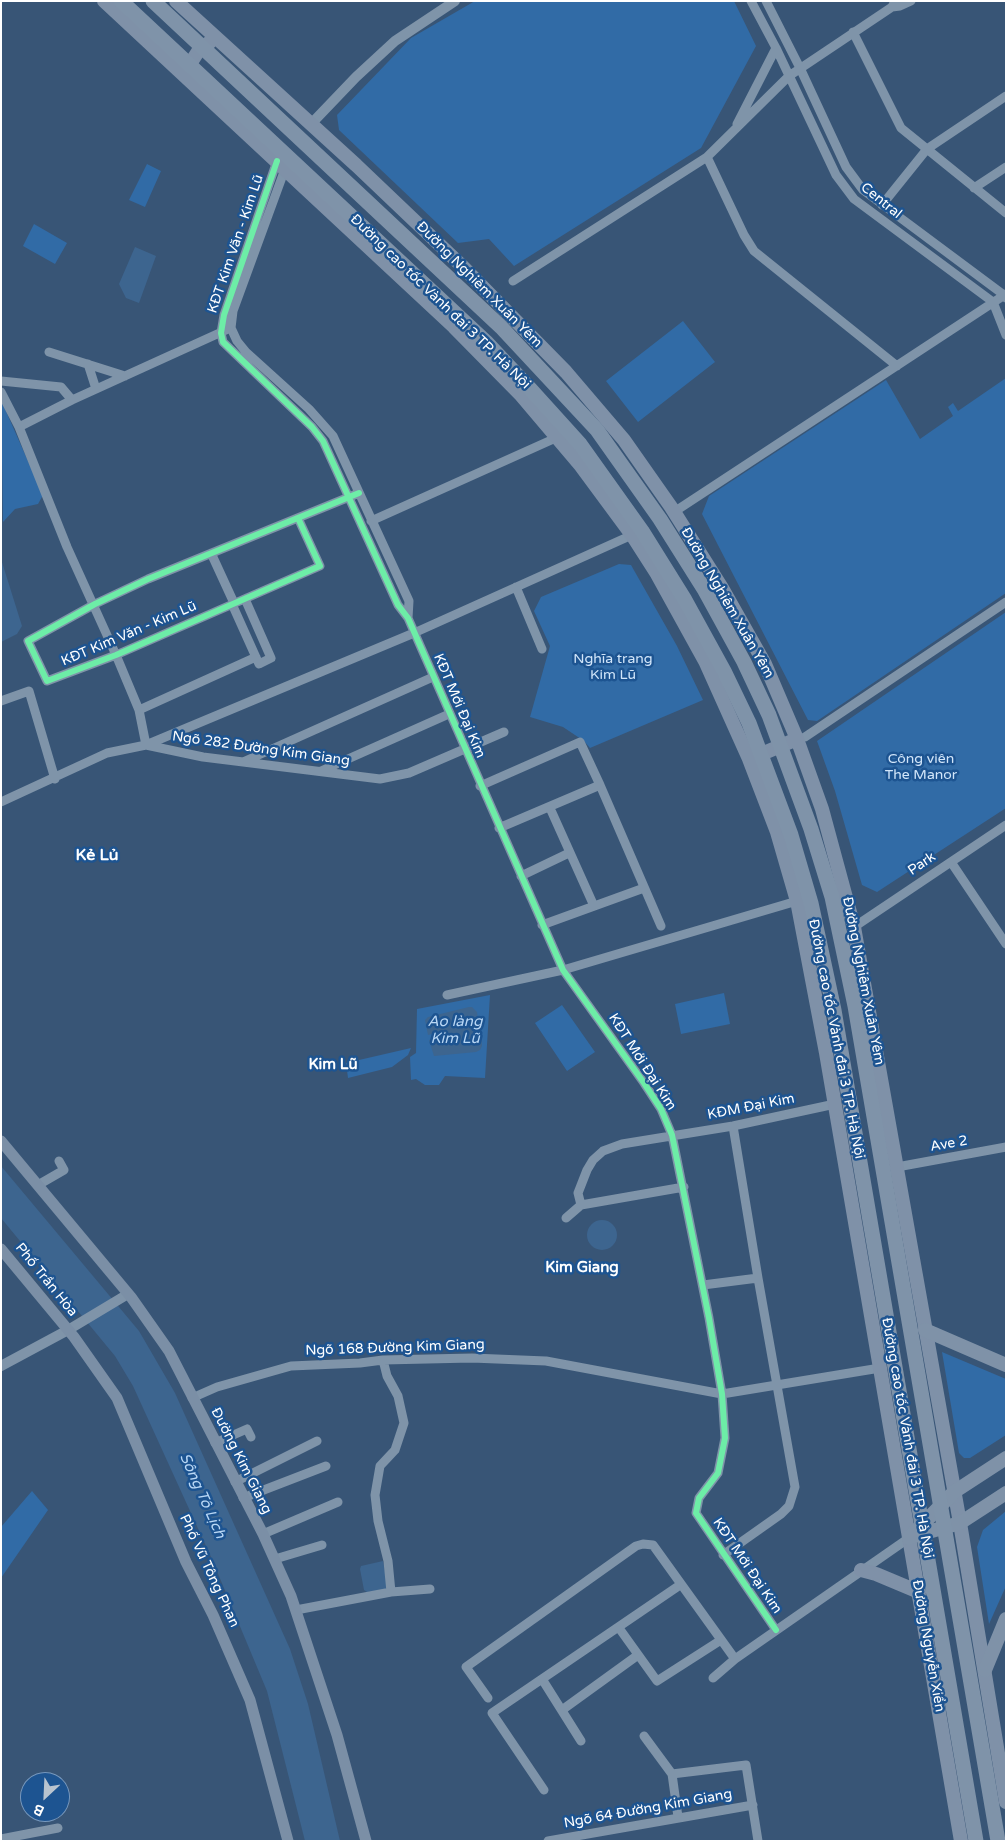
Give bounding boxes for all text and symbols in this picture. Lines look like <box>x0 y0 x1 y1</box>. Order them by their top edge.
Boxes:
street label: KĐT Kim Văn - Kim Lũ <box>204 173 268 315</box>
street label: Central <box>857 179 905 223</box>
street label: Đường cao tốc Vành đai 3 TP. Hà Nội <box>346 211 534 393</box>
street label: Đường Nghiêm Xuân Yêm <box>413 219 545 351</box>
street label: Đường Nghiêm Xuân Yêm <box>677 525 777 681</box>
street label: KĐT Kim Văn - Kim Lũ <box>59 598 199 670</box>
street label: KĐT Mới Đại Kim <box>429 651 489 761</box>
park label: Nghĩa trang Kim Lũ <box>573 651 653 684</box>
street label: Ngõ 282 Đường Kim Giang <box>171 728 351 770</box>
park label: Công viên The Manor <box>885 751 957 784</box>
district label: Kẻ Lủ <box>76 846 118 866</box>
street label: Park <box>905 849 939 879</box>
street label: Đường Nghiêm Xuân Yêm <box>838 895 888 1067</box>
street label: Đường cao tốc Vành đai 3 TP. Hà Nội <box>804 918 868 1160</box>
street label: KĐT Mới Đại Kim <box>604 1011 680 1113</box>
water label: Ao làng Kim Lũ <box>428 1013 482 1048</box>
district label: Kim Lũ <box>308 1056 358 1074</box>
street label: KĐM Đại Kim <box>706 1090 796 1124</box>
street label: Ave 2 <box>929 1132 969 1156</box>
street label: Phố Trần Hòa <box>11 1240 81 1320</box>
district label: Kim Giang <box>545 1259 619 1277</box>
street label: Đường cao tốc Vành đai 3 TP. Hà Nội <box>878 1316 936 1560</box>
street label: Ngõ 168 Đường Kim Giang <box>305 1336 485 1360</box>
street label: Đường Kim Giang <box>207 1405 275 1517</box>
water label: Sông Tô Lịch <box>175 1451 229 1541</box>
street label: Phố Vũ Tông Phan <box>175 1512 243 1630</box>
street label: KĐT Mới Đại Kim <box>709 1515 785 1617</box>
street label: Đường Nguyễn Xiển <box>908 1579 948 1713</box>
north arrow <box>20 1772 70 1822</box>
street label: Ngõ 64 Đường Kim Giang <box>563 1786 733 1832</box>
text: B <box>31 1800 47 1820</box>

